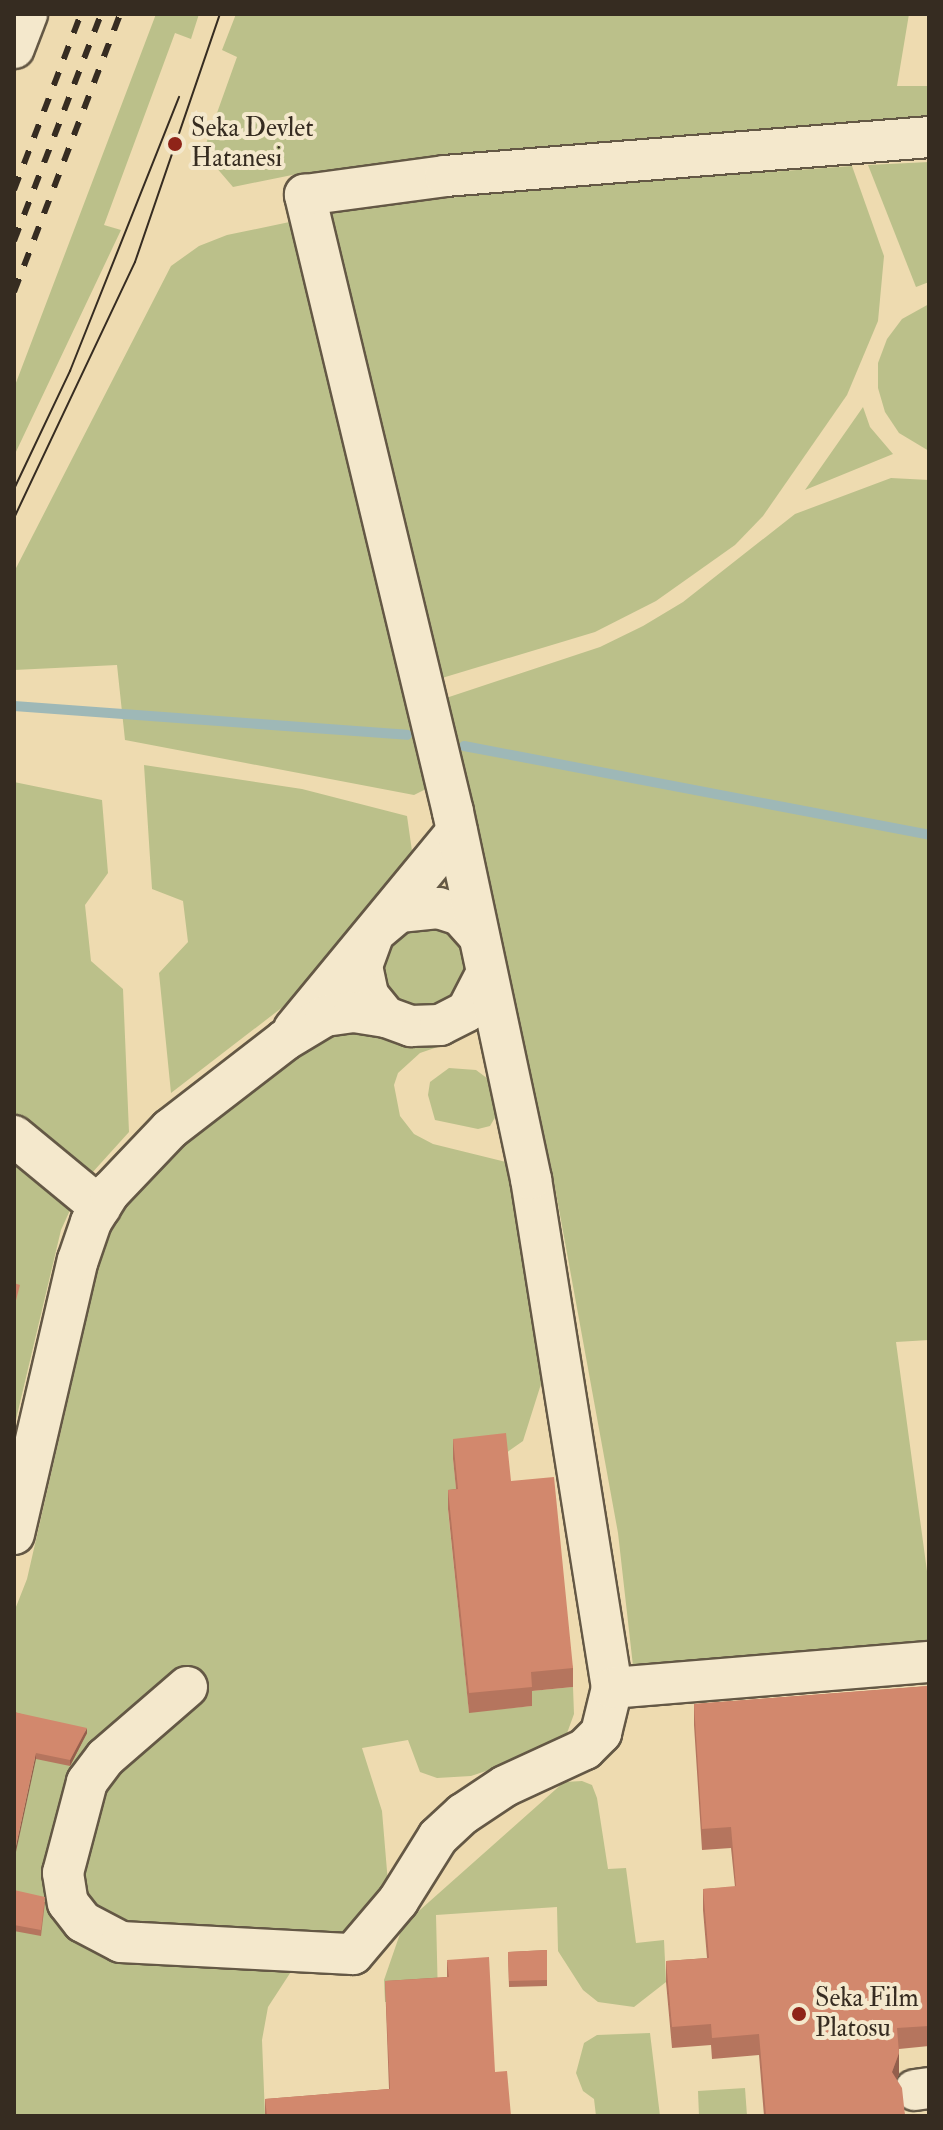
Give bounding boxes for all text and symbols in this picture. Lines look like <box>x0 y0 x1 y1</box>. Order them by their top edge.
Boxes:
place label: Seka Devlet Hatanesi <box>191 113 314 174</box>
marker: Seka Devlet Hatanesi <box>166 135 184 153</box>
place label: Seka Film Platosu <box>815 1983 919 2044</box>
marker: Seka Film Platosu <box>790 2005 808 2023</box>

